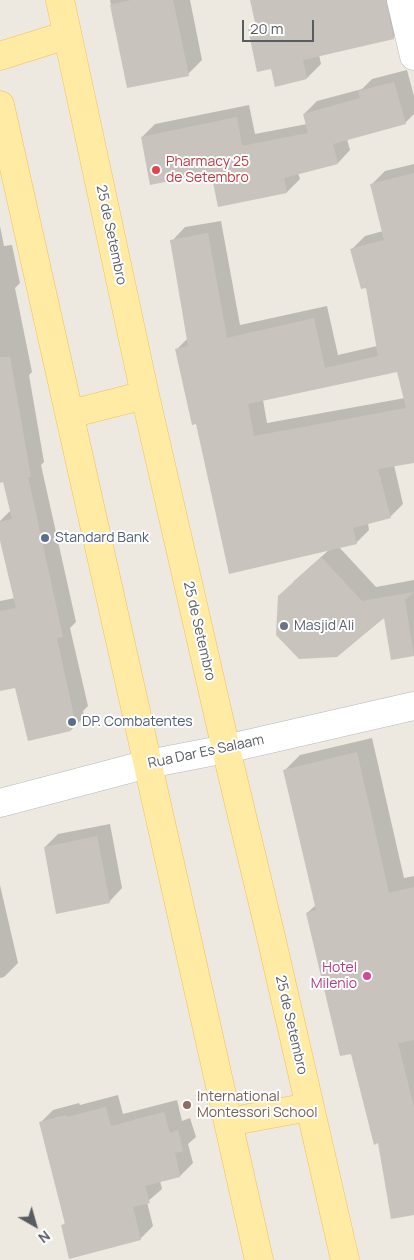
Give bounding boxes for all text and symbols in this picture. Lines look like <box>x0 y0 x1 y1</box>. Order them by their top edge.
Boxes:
scale bar <box>244 10 316 42</box>
text: 20 m <box>250 18 283 39</box>
place label: Pharmacy 25 de Setembro <box>166 154 249 186</box>
marker: Pharmacy 25 de Setembro <box>150 164 162 176</box>
street label: 25 de Setembro <box>92 184 130 286</box>
place label: Standard Bank <box>55 530 149 546</box>
marker: Standard Bank <box>39 532 51 544</box>
street label: 25 de Setembro <box>179 580 219 682</box>
place label: Masjid Ali <box>294 618 354 634</box>
marker: Masjid Ali <box>278 620 290 632</box>
place label: DP. Combatentes <box>82 714 193 730</box>
marker: DP. Combatentes <box>66 716 78 728</box>
street label: Rua Dar Es Salaam <box>147 732 265 772</box>
place label: Hotel Milenio <box>311 960 357 992</box>
marker: Hotel Milenio <box>361 970 373 982</box>
street label: 25 de Setembro <box>271 974 311 1076</box>
place label: International Montessori School <box>197 1089 317 1122</box>
marker: International Montessori School <box>181 1099 193 1111</box>
north arrow <box>10 1200 60 1250</box>
text: N <box>35 1227 54 1248</box>

